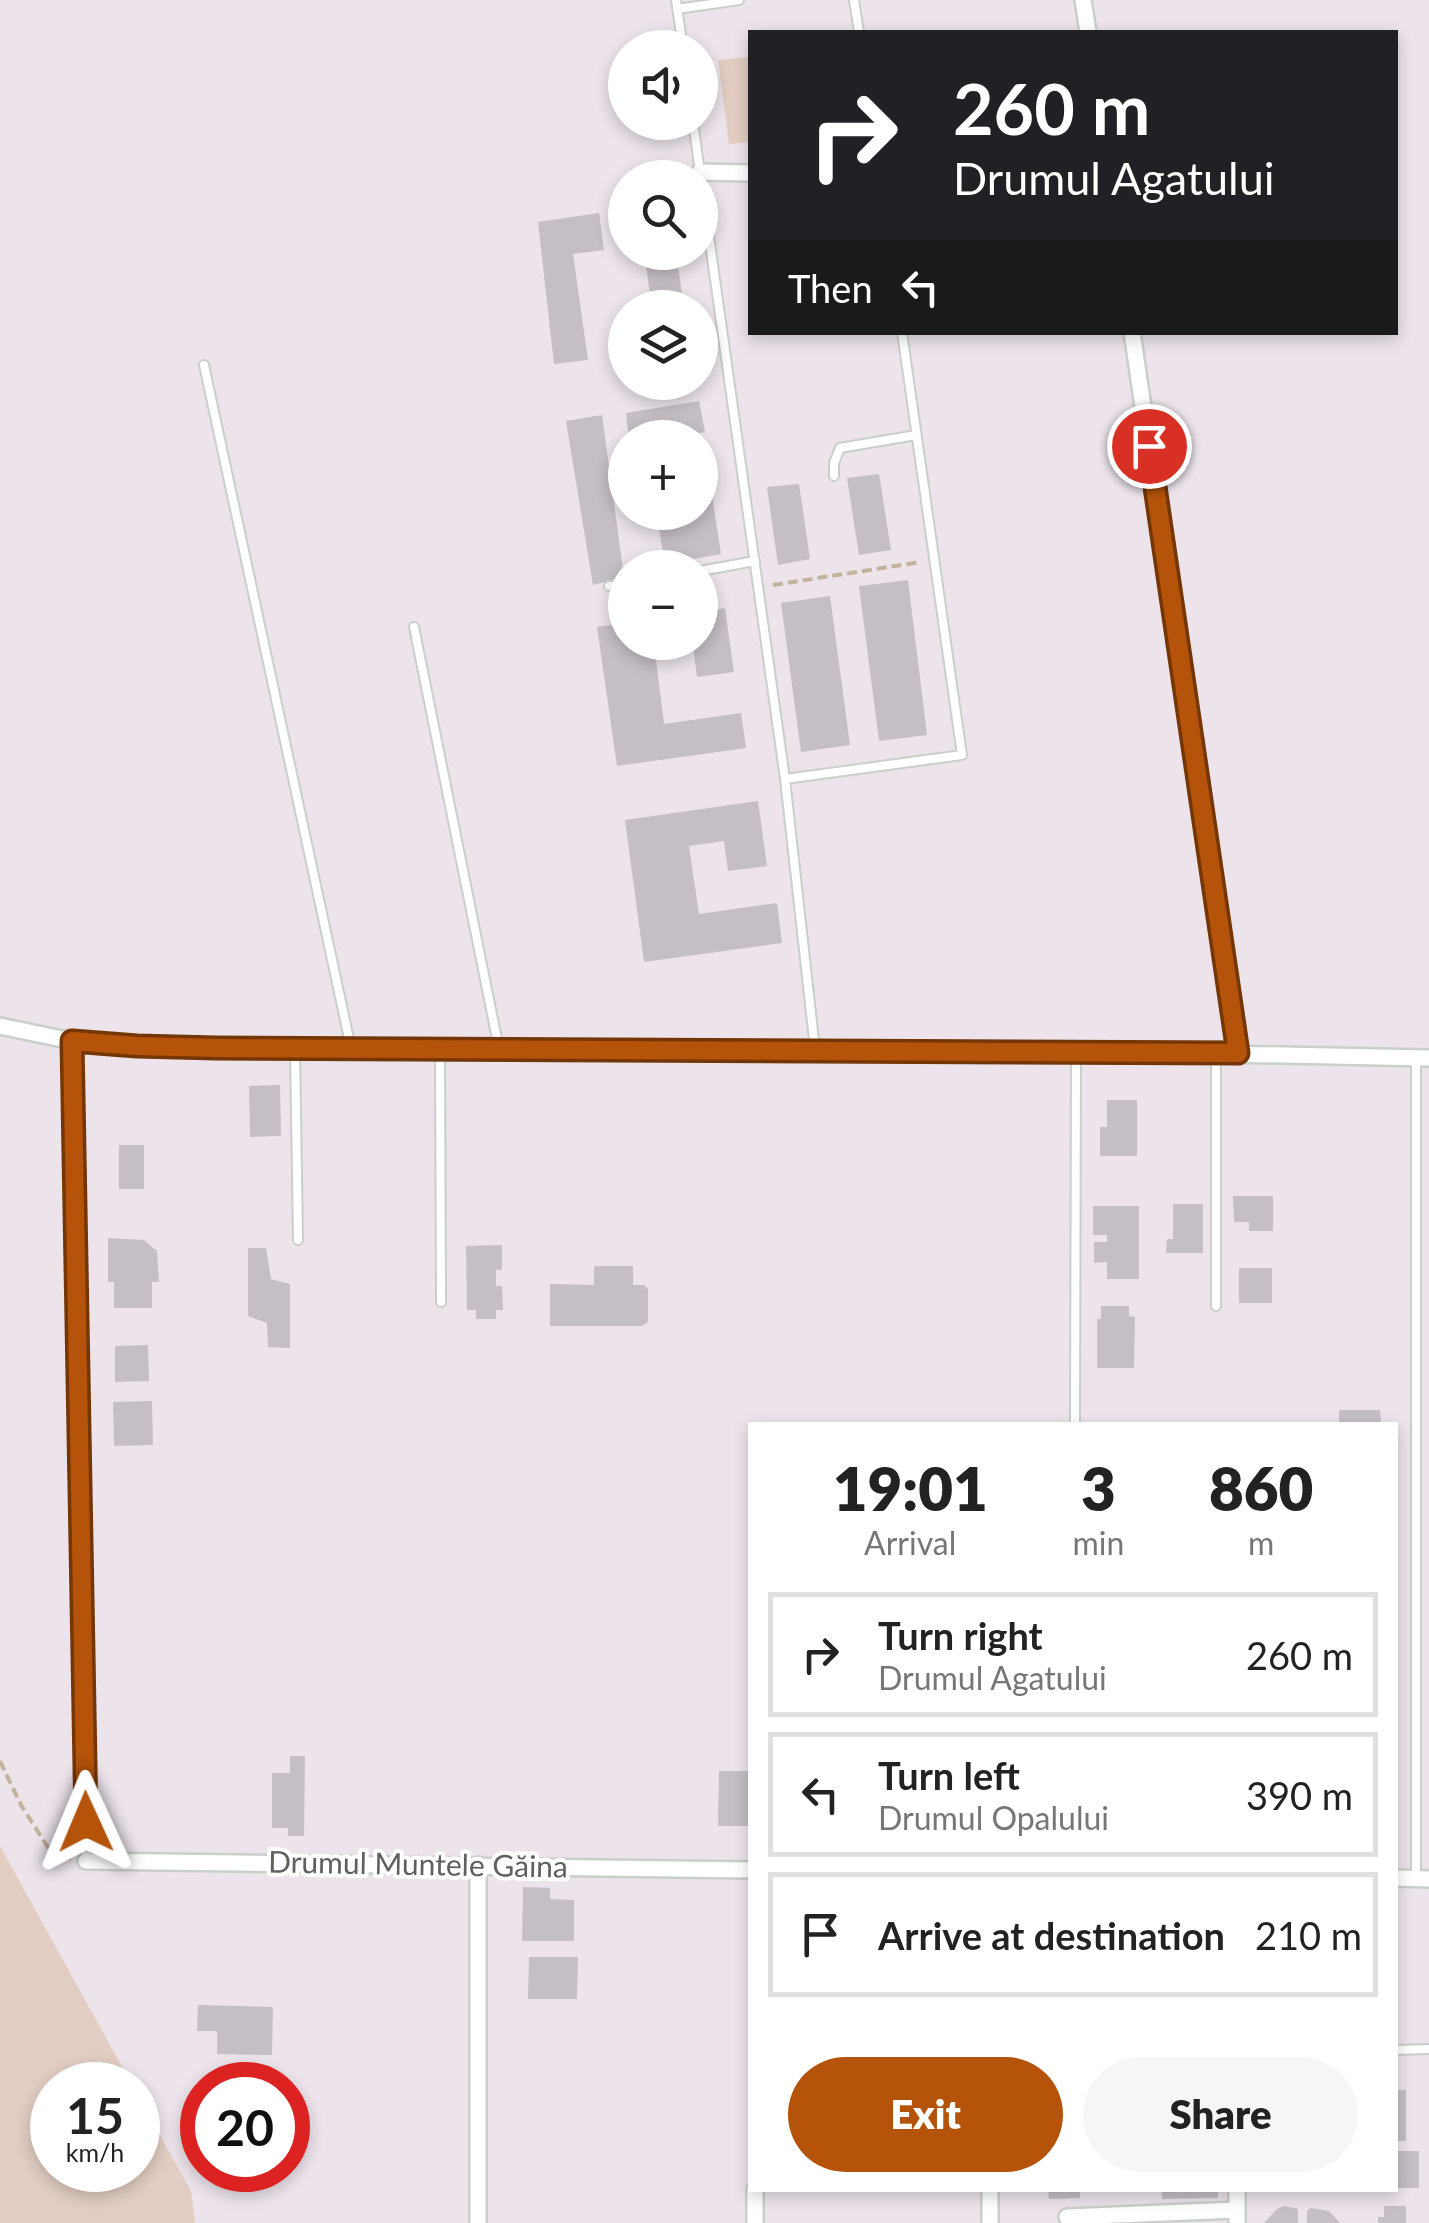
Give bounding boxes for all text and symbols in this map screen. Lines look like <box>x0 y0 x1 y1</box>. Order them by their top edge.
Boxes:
map controls <box>608 30 718 660</box>
button: sound <box>608 30 718 140</box>
text: 260 m <box>953 66 1150 150</box>
icon: right <box>788 70 918 200</box>
text: Drumul Agatului <box>953 151 1275 205</box>
button: search <box>608 160 718 270</box>
icon: left <box>893 260 948 315</box>
text: Then <box>788 265 873 311</box>
button: layers <box>608 290 718 400</box>
pin <box>1107 404 1192 489</box>
icon: arrive <box>1122 419 1177 474</box>
button: + <box>608 420 718 530</box>
button: − <box>608 550 718 660</box>
text: 19:01 <box>833 1452 988 1524</box>
text: 3 <box>1081 1452 1116 1524</box>
text: 860 <box>1209 1452 1313 1524</box>
text: Arrival <box>864 1523 956 1562</box>
text: min <box>1072 1523 1124 1562</box>
text: m <box>1248 1523 1274 1562</box>
text: Turn right <box>878 1612 1043 1658</box>
icon: right <box>793 1627 848 1682</box>
text: 260 m <box>1246 1632 1353 1678</box>
text: Drumul Agatului <box>878 1658 1107 1697</box>
text: Turn left <box>878 1752 1020 1798</box>
icon: left <box>793 1767 848 1822</box>
position arrow <box>34 1770 138 1874</box>
text: 390 m <box>1246 1772 1353 1818</box>
text: Drumul Opalului <box>878 1798 1109 1837</box>
street label: Drumul Muntele Găina <box>268 1842 568 1884</box>
icon: arrive <box>793 1907 848 1962</box>
text: Arrive at destination <box>878 1912 1225 1958</box>
text: 210 m <box>1255 1912 1362 1958</box>
button: Exit <box>788 2057 1063 2172</box>
button: Share <box>1083 2057 1358 2172</box>
speed limit sign: 20 <box>180 2062 310 2192</box>
text: 15 <box>66 2085 124 2145</box>
text: km/h <box>66 2137 124 2167</box>

